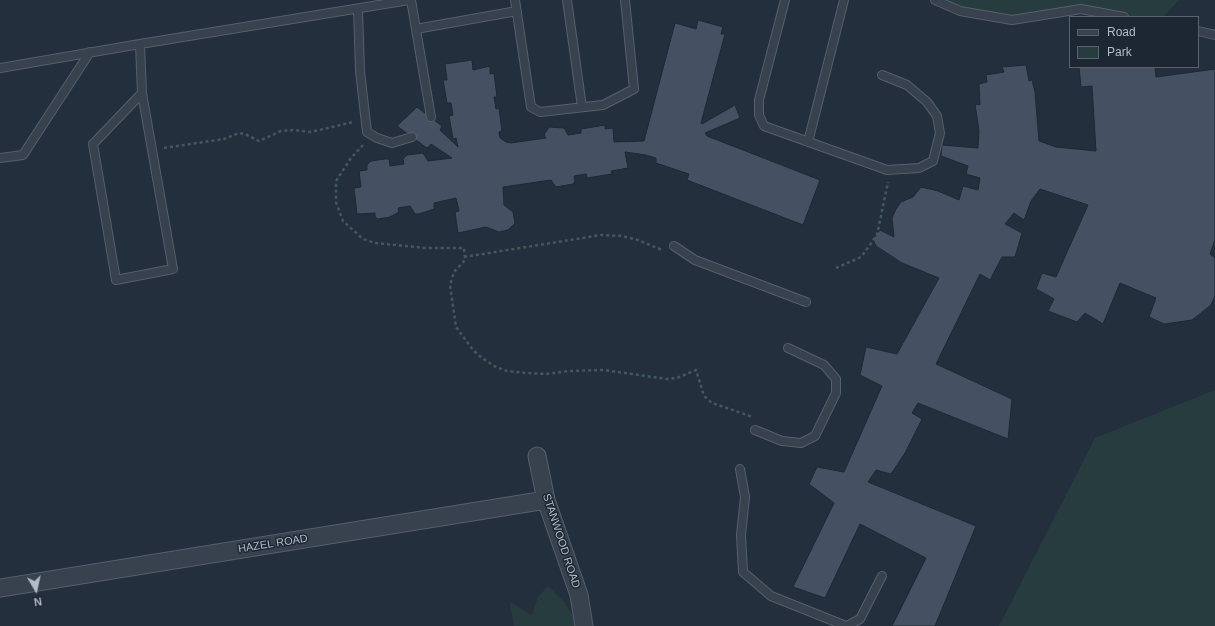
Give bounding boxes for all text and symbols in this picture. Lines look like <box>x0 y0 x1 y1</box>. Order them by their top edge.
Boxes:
legend <box>1069 16 1199 68</box>
text: Road <box>1107 25 1136 39</box>
text: Park <box>1107 45 1132 59</box>
street label: STANWOOD ROAD <box>539 492 583 590</box>
street label: HAZEL ROAD <box>237 532 309 556</box>
north arrow <box>16 570 56 610</box>
text: N <box>33 595 43 608</box>

